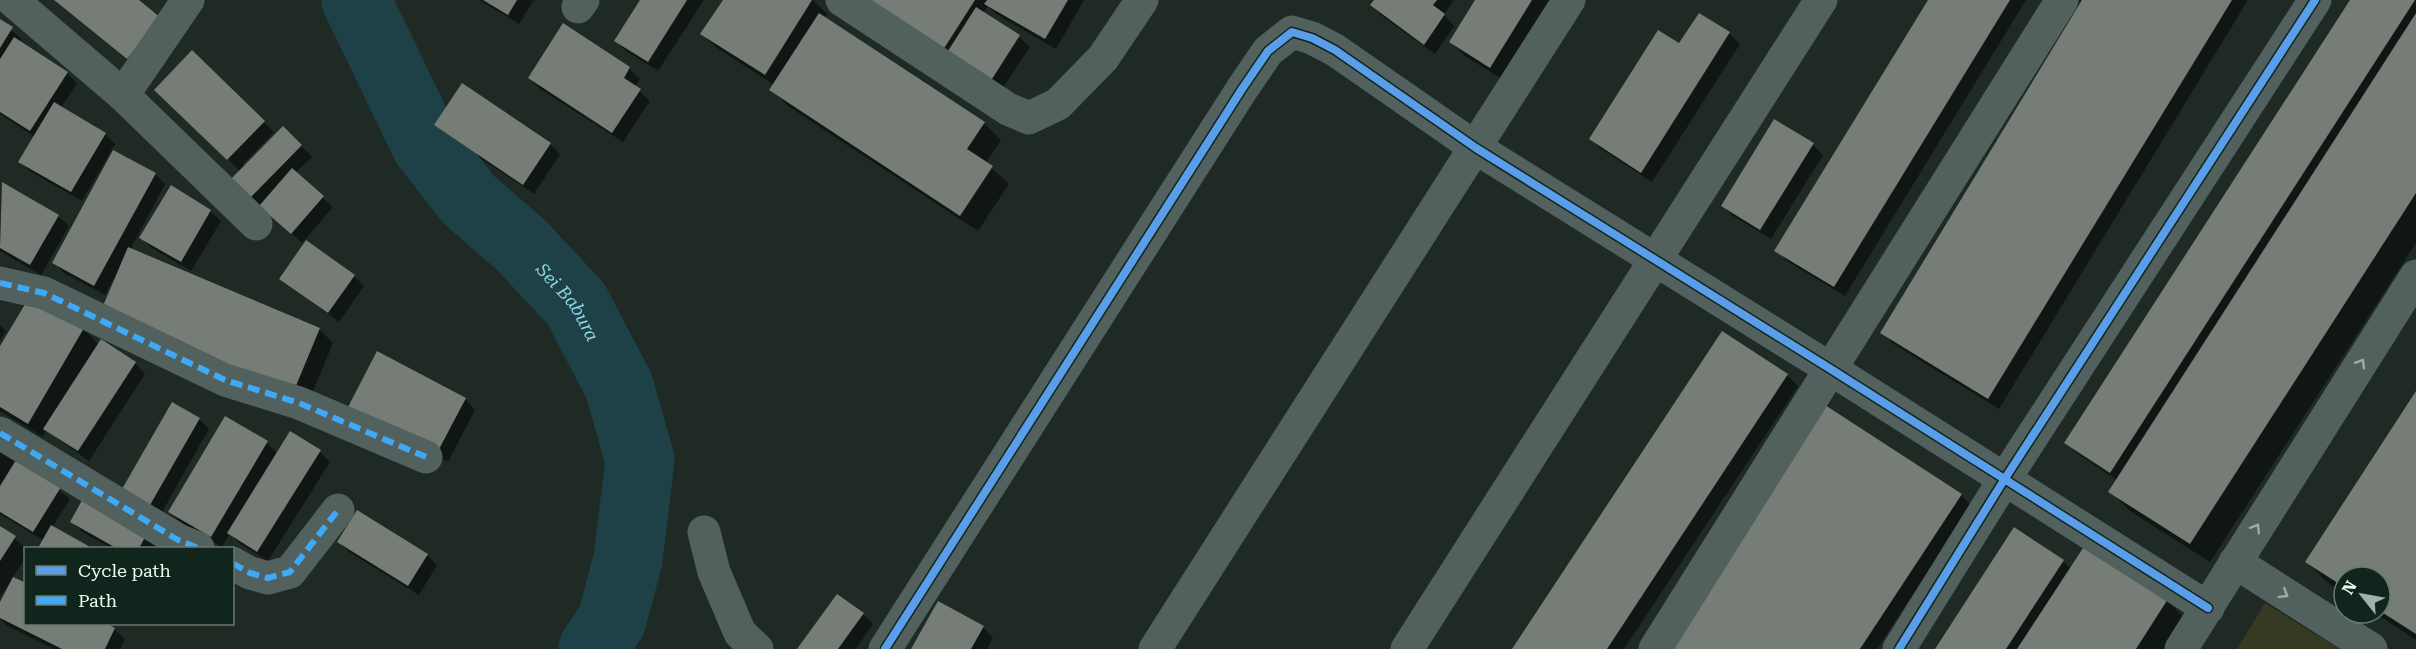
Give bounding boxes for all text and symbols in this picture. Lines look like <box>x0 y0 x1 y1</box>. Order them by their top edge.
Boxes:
water label: Sei Babura <box>532 258 604 344</box>
one-way arrow <box>2353 359 2365 369</box>
one-way arrow <box>2249 524 2261 534</box>
legend <box>24 547 234 625</box>
text: Cycle path <box>78 560 171 581</box>
north arrow <box>2332 565 2392 625</box>
text: N <box>2338 577 2361 598</box>
one-way arrow <box>2278 586 2288 598</box>
text: Path <box>78 590 117 611</box>

